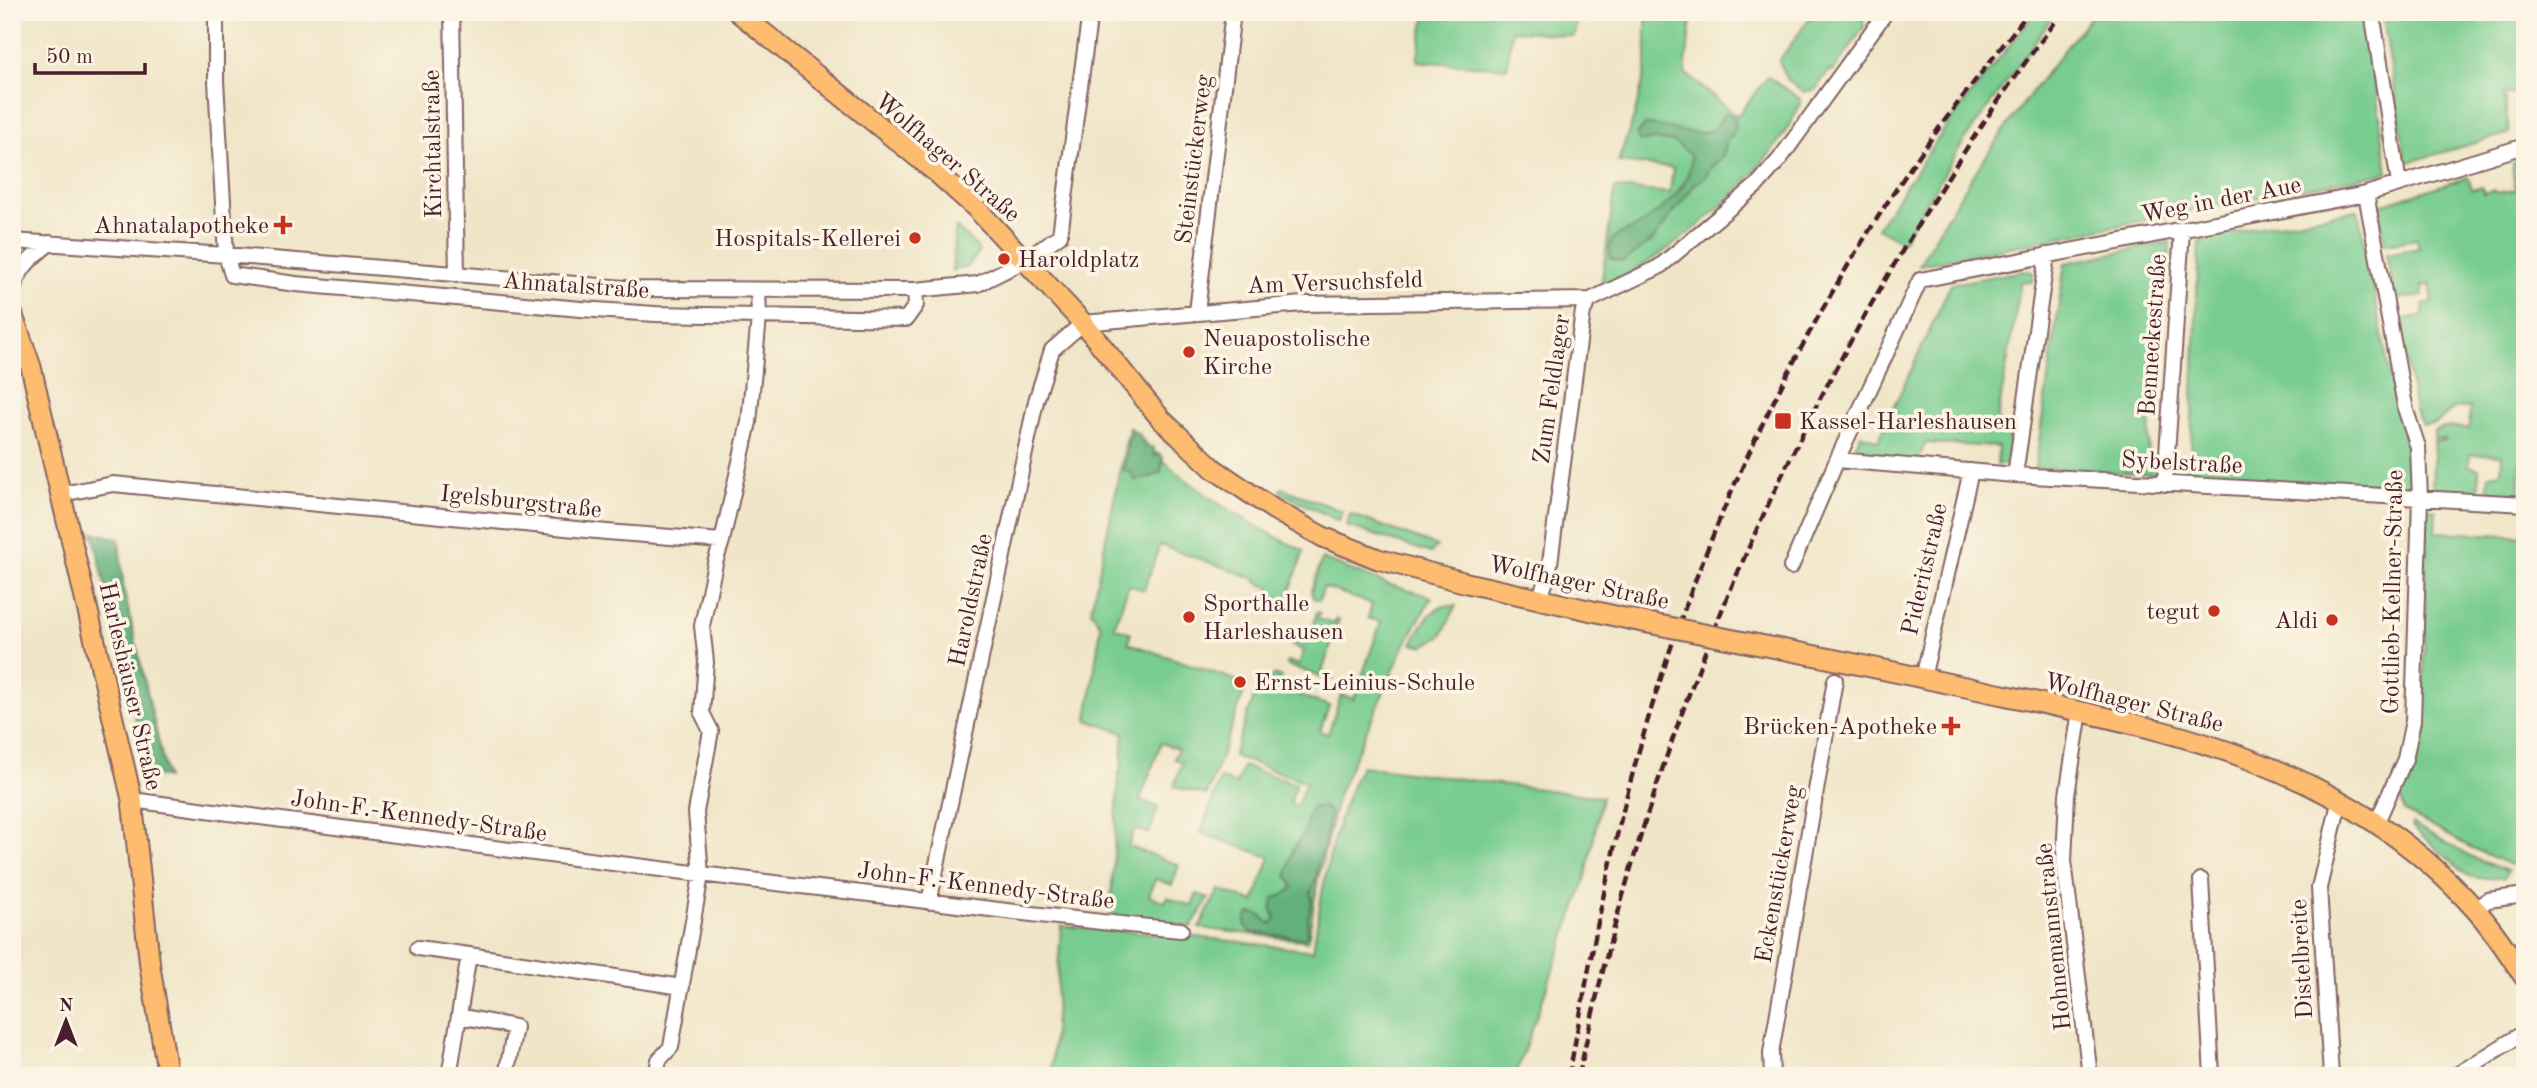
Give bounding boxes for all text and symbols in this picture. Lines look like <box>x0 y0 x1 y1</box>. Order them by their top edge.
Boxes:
scale bar <box>35 32 145 76</box>
text: 50 m <box>46 47 93 68</box>
street label: Kirchtalstraße <box>421 69 447 219</box>
street label: Steinstückerweg <box>1173 73 1217 245</box>
street label: Wolfhager Straße <box>869 89 1024 228</box>
street label: Weg in der Aue <box>2139 174 2303 228</box>
place label: Ahnatalapotheke <box>94 215 269 239</box>
marker: Ahnatalapotheke <box>275 217 291 233</box>
place label: Hospitals-Kellerei <box>714 228 901 252</box>
marker: Hospitals-Kellerei <box>907 230 923 246</box>
place label: Haroldplatz <box>1018 249 1139 273</box>
marker: Haroldplatz <box>996 251 1012 267</box>
street label: Benneckestraße <box>2136 253 2172 417</box>
street label: Am Versuchsfeld <box>1247 269 1424 299</box>
street label: Ahnatalstraße <box>502 270 650 304</box>
street label: Zum Feldlager <box>1531 313 1575 466</box>
place label: Neuapostolische Kirche <box>1203 328 1370 380</box>
marker: Neuapostolische Kirche <box>1181 344 1197 360</box>
marker: Kassel-Harleshausen <box>1773 411 1793 431</box>
place label: Kassel-Harleshausen <box>1799 411 2017 435</box>
street label: Sybelstraße <box>2121 449 2243 479</box>
street label: Gottlieb-Kellner-Straße <box>2380 470 2408 715</box>
street label: Igelsburgstraße <box>439 483 603 523</box>
street label: Pideritstraße <box>1899 501 1953 638</box>
street label: Haroldstraße <box>946 532 998 669</box>
street label: Wolfhager Straße <box>1486 553 1671 615</box>
street label: Harleshäuser Straße <box>93 580 165 793</box>
place label: Sporthalle Harleshausen <box>1203 593 1344 645</box>
place label: tegut <box>2146 601 2200 625</box>
marker: tegut <box>2206 603 2222 619</box>
marker: Sporthalle Harleshausen <box>1181 609 1197 625</box>
place label: Aldi <box>2274 610 2318 634</box>
marker: Aldi <box>2324 612 2340 628</box>
street label: Wolfhager Straße <box>2041 670 2226 738</box>
place label: Ernst-Leinius-Schule <box>1254 672 1475 696</box>
marker: Ernst-Leinius-Schule <box>1232 674 1248 690</box>
place label: Brücken-Apotheke <box>1743 716 1937 740</box>
marker: Brücken-Apotheke <box>1943 718 1959 734</box>
street label: Eckenstückerweg <box>1752 783 1807 965</box>
street label: John-F.-Kennedy-Straße <box>289 787 549 847</box>
street label: Hohnemannstraße <box>2033 842 2077 1032</box>
street label: John-F.-Kennedy-Straße <box>856 859 1116 915</box>
street label: Distelbreite <box>2288 898 2318 1020</box>
north arrow <box>32 986 102 1056</box>
text: N <box>59 997 74 1016</box>

